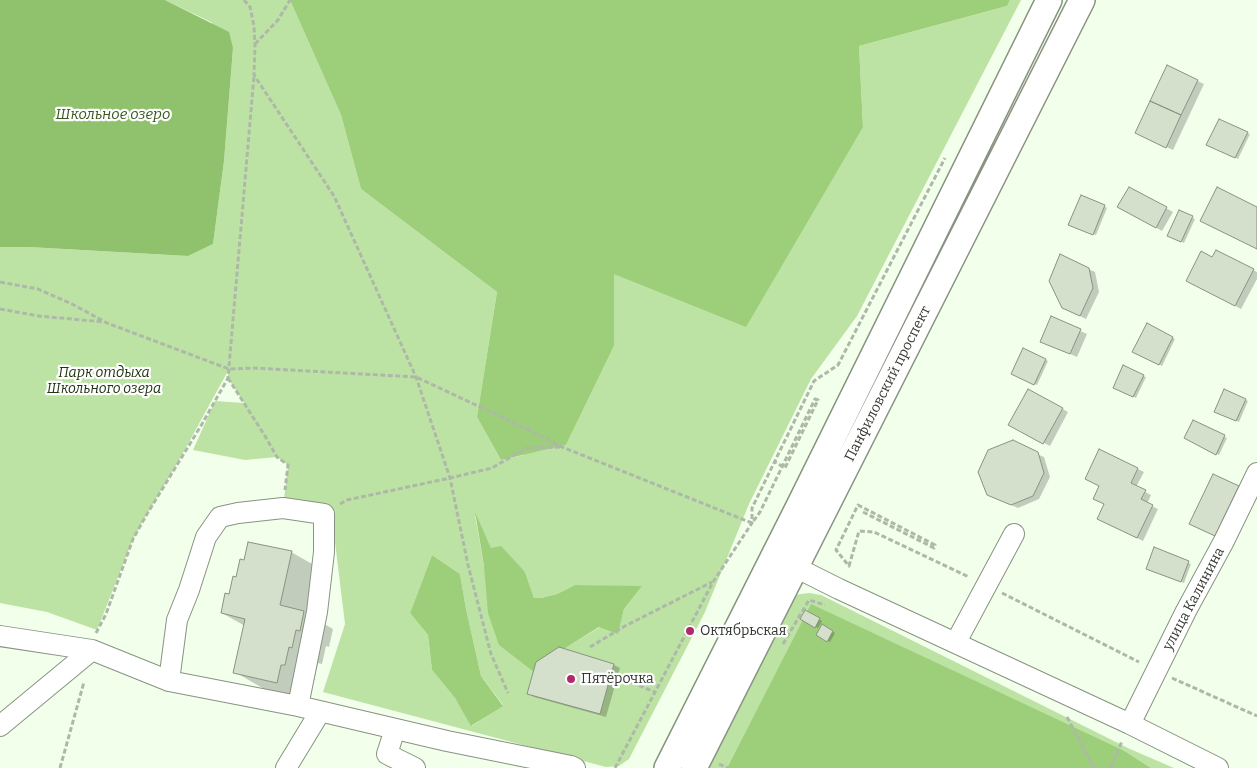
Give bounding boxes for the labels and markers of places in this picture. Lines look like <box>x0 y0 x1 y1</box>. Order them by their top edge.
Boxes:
place label: Октябрьская <box>700 623 787 639</box>
marker: Октябрьская <box>684 625 696 637</box>
place label: Пятёрочка <box>581 671 654 687</box>
marker: Пятёрочка <box>565 673 577 685</box>

